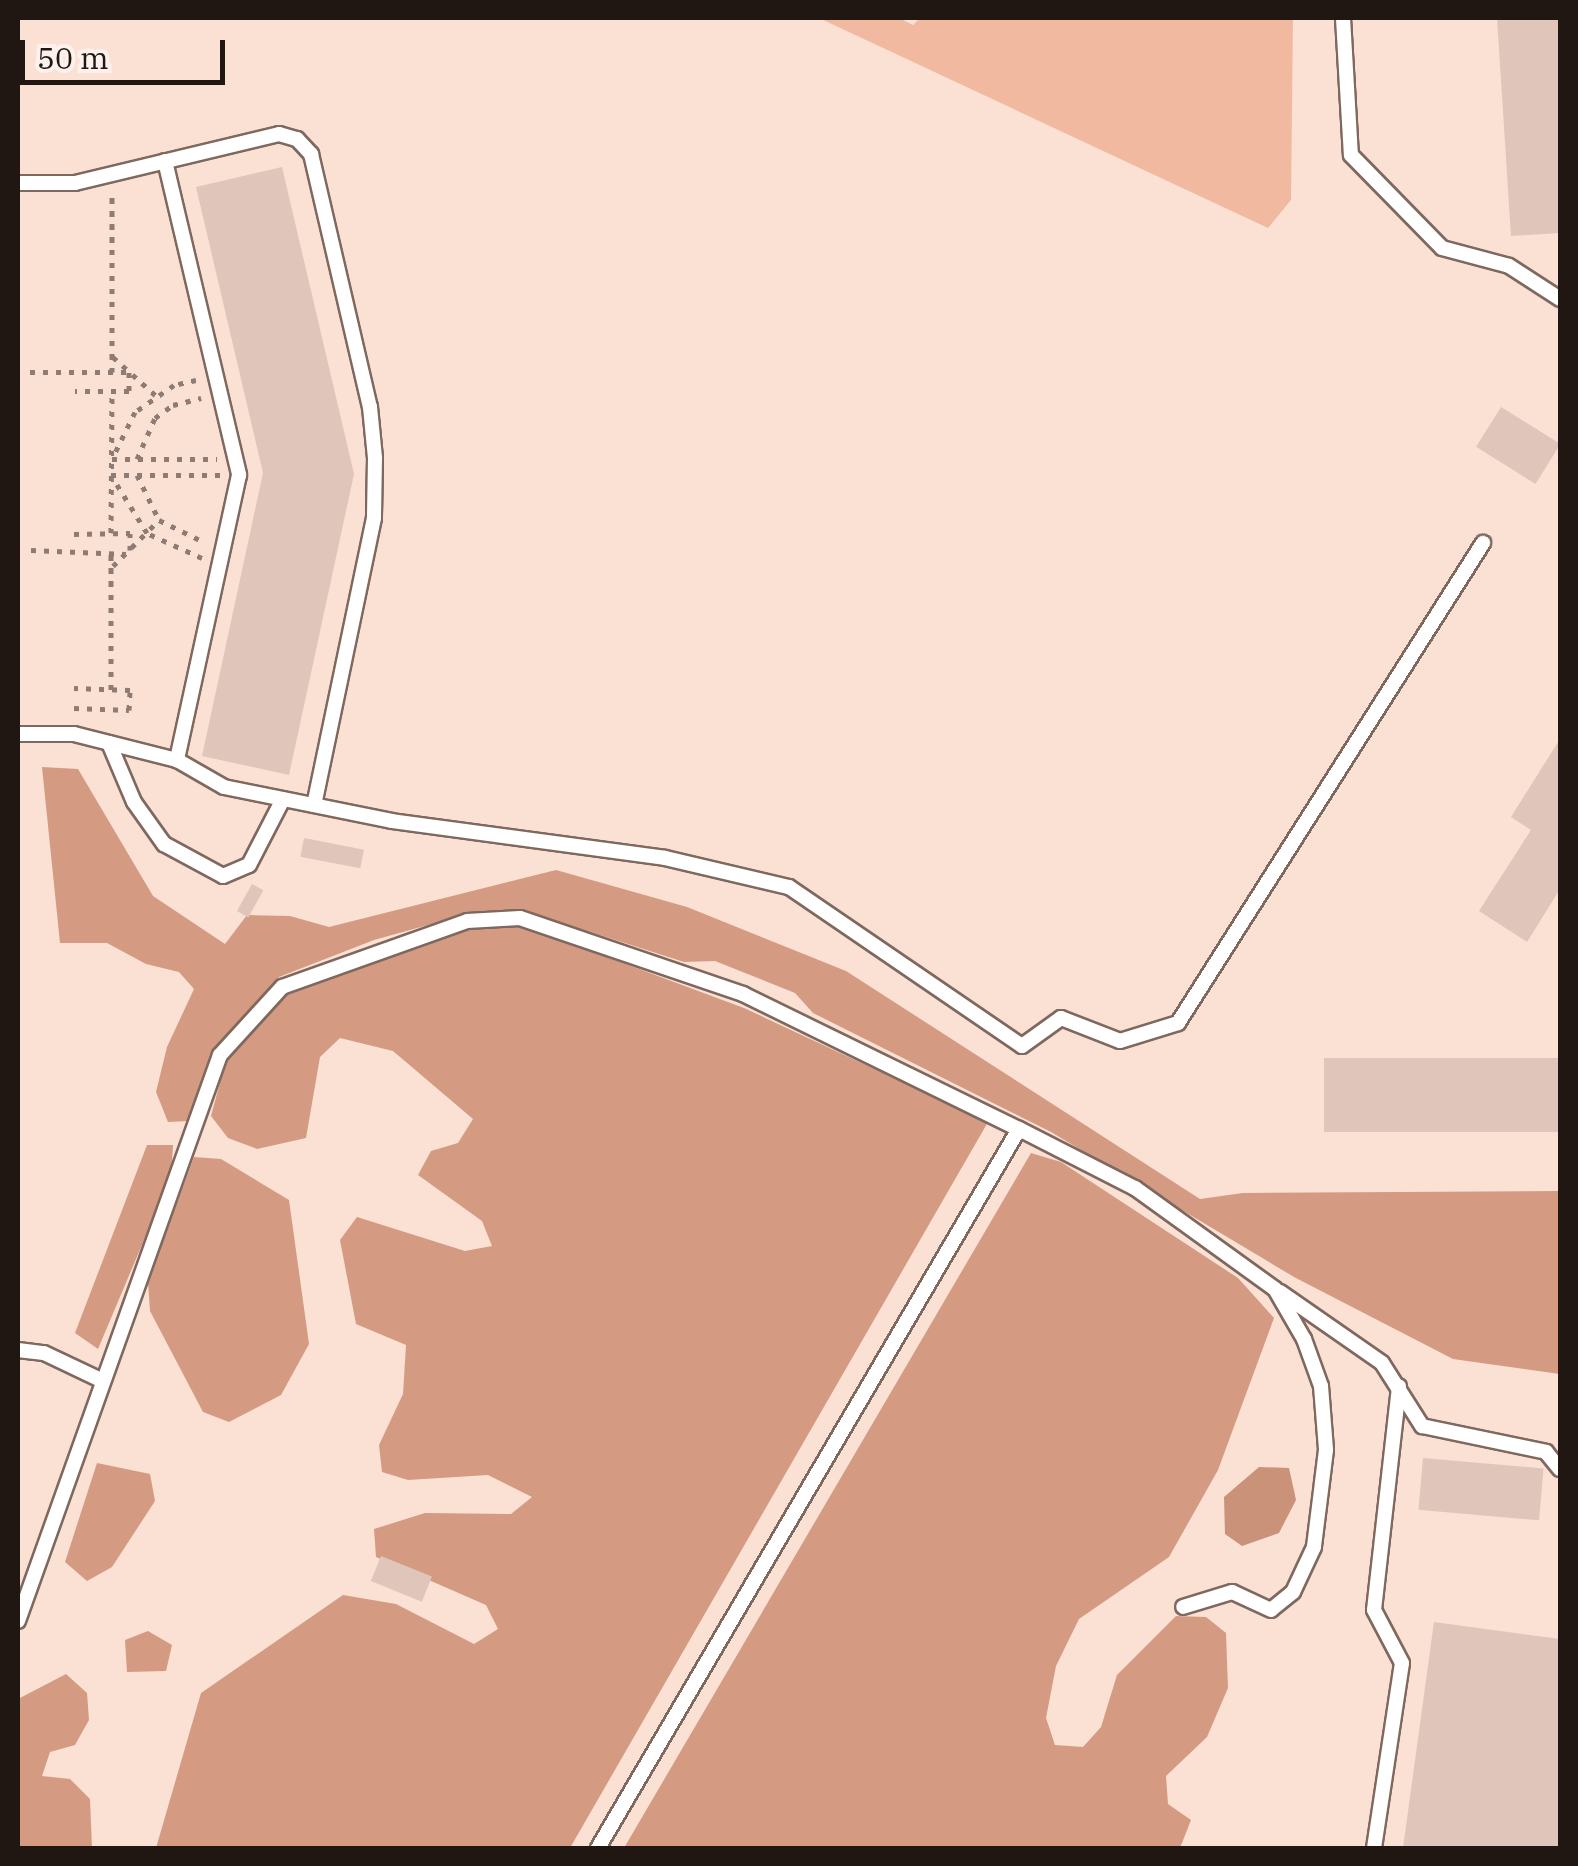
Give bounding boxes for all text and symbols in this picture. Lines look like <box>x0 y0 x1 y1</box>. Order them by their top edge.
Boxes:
scale bar <box>25 20 230 82</box>
text: 50 m <box>37 38 109 77</box>

